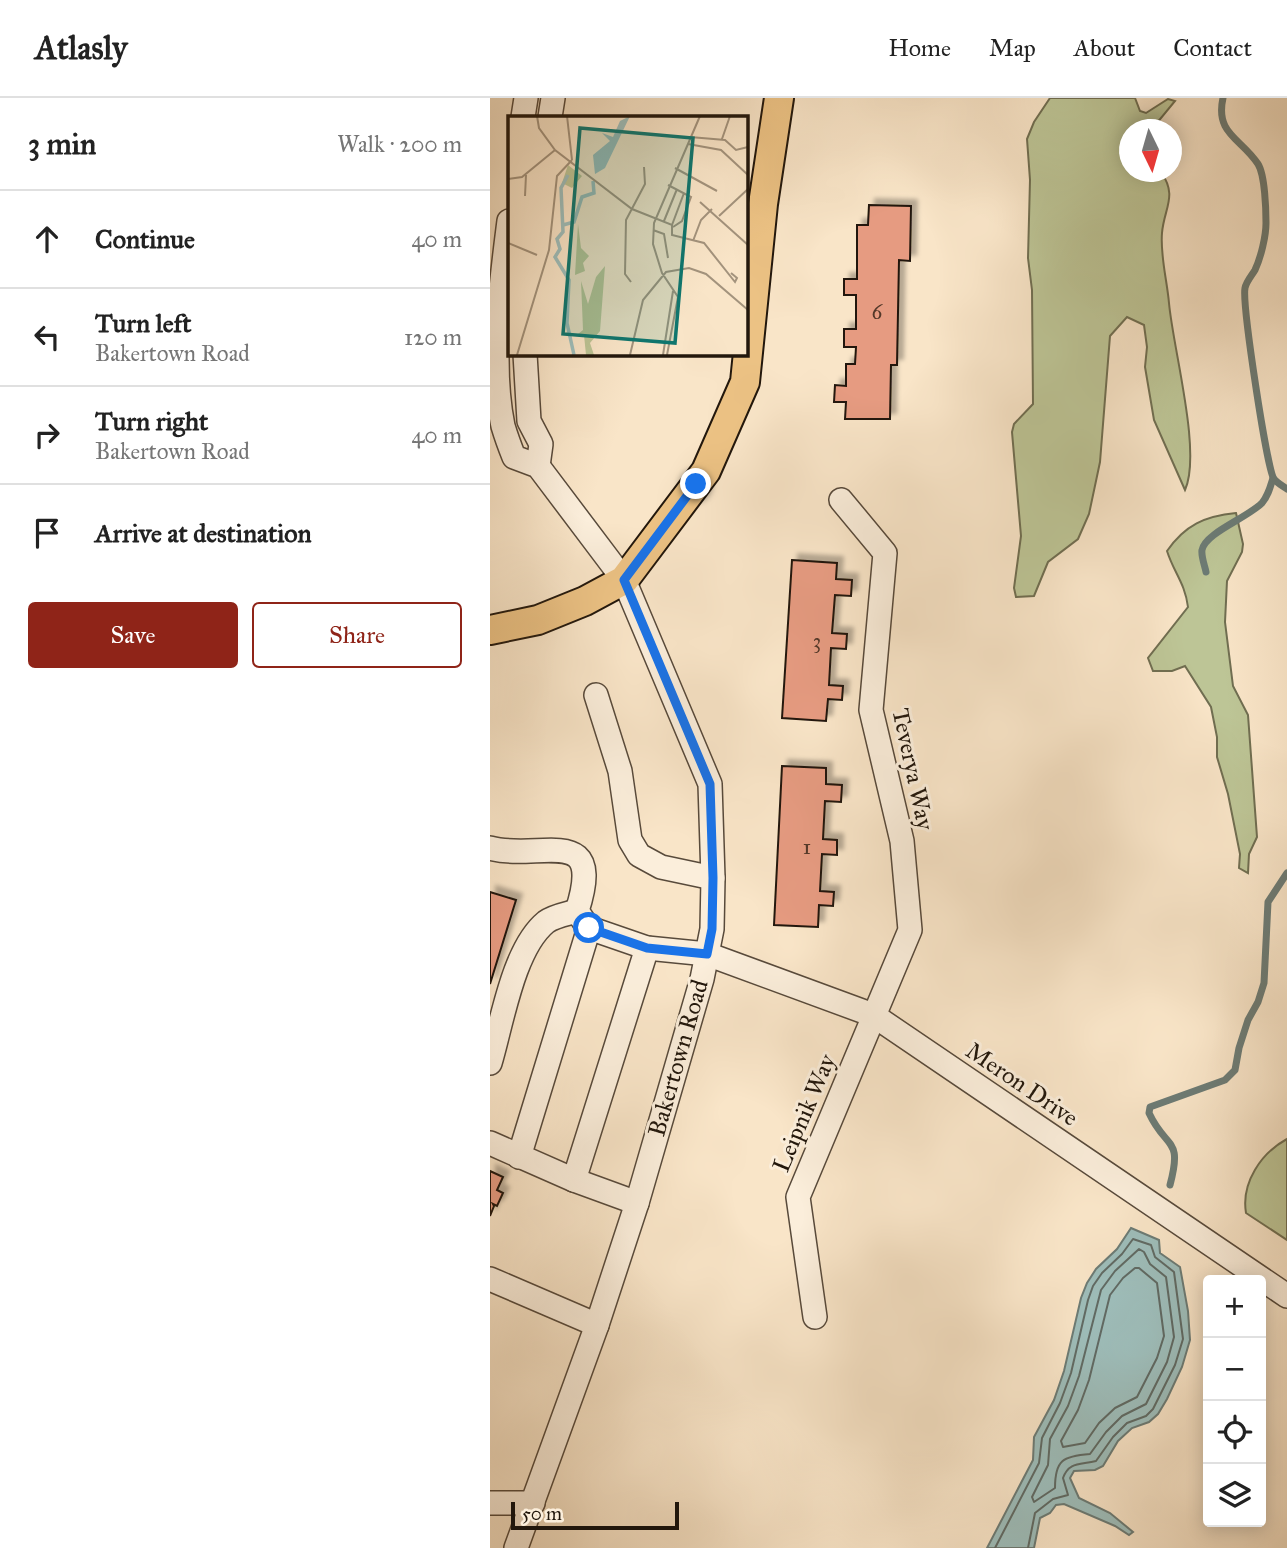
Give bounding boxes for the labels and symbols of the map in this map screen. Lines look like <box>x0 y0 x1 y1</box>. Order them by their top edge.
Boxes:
inset map <box>508 116 747 355</box>
north arrow <box>1119 119 1182 182</box>
house number: 6 <box>872 299 884 325</box>
route end <box>680 468 711 499</box>
house number: 3 <box>813 628 821 654</box>
street label: Teverya Way <box>885 705 941 833</box>
house number: 1 <box>803 834 811 860</box>
route start <box>573 912 604 943</box>
street label: Bakertown Road <box>641 976 715 1140</box>
street label: Meron Drive <box>960 1035 1084 1133</box>
street label: Leipnik Way <box>766 1049 843 1176</box>
scale bar <box>511 1499 679 1531</box>

